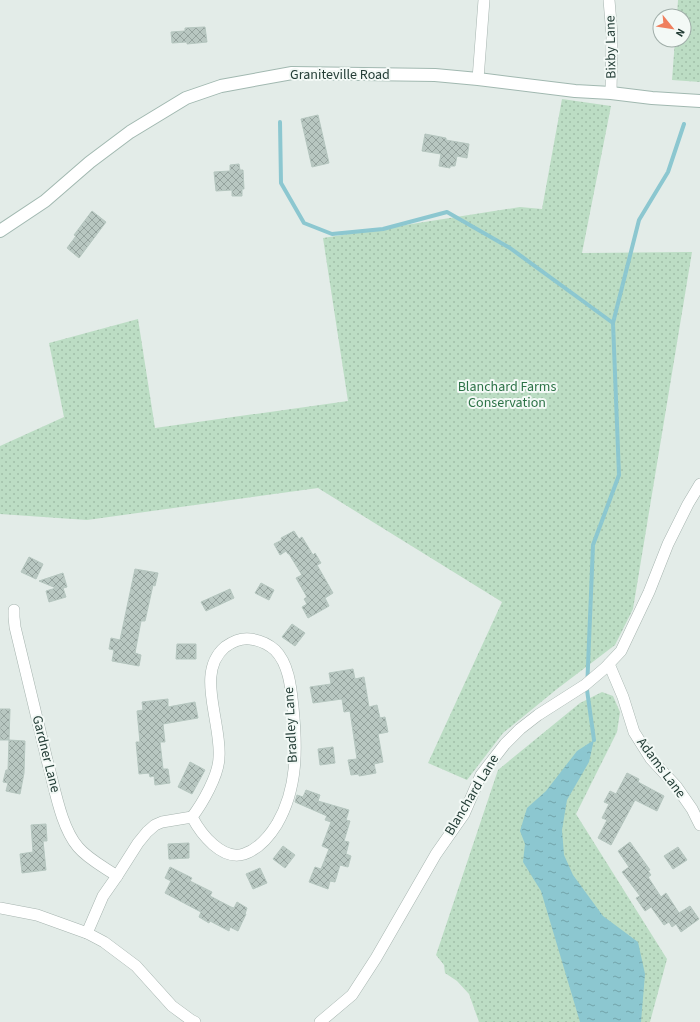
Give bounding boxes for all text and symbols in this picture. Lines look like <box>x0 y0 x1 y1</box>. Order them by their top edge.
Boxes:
north arrow <box>652 8 692 48</box>
street label: Bixby Lane <box>600 15 622 79</box>
text: N <box>672 26 689 40</box>
street label: Graniteville Road <box>290 65 390 85</box>
park label: Blanchard Farms Conservation <box>458 377 556 413</box>
street label: Bradley Lane <box>279 686 303 763</box>
street label: Gardner Lane <box>27 713 65 795</box>
street label: Adams Lane <box>632 734 690 802</box>
street label: Blanchard Lane <box>440 751 504 839</box>

